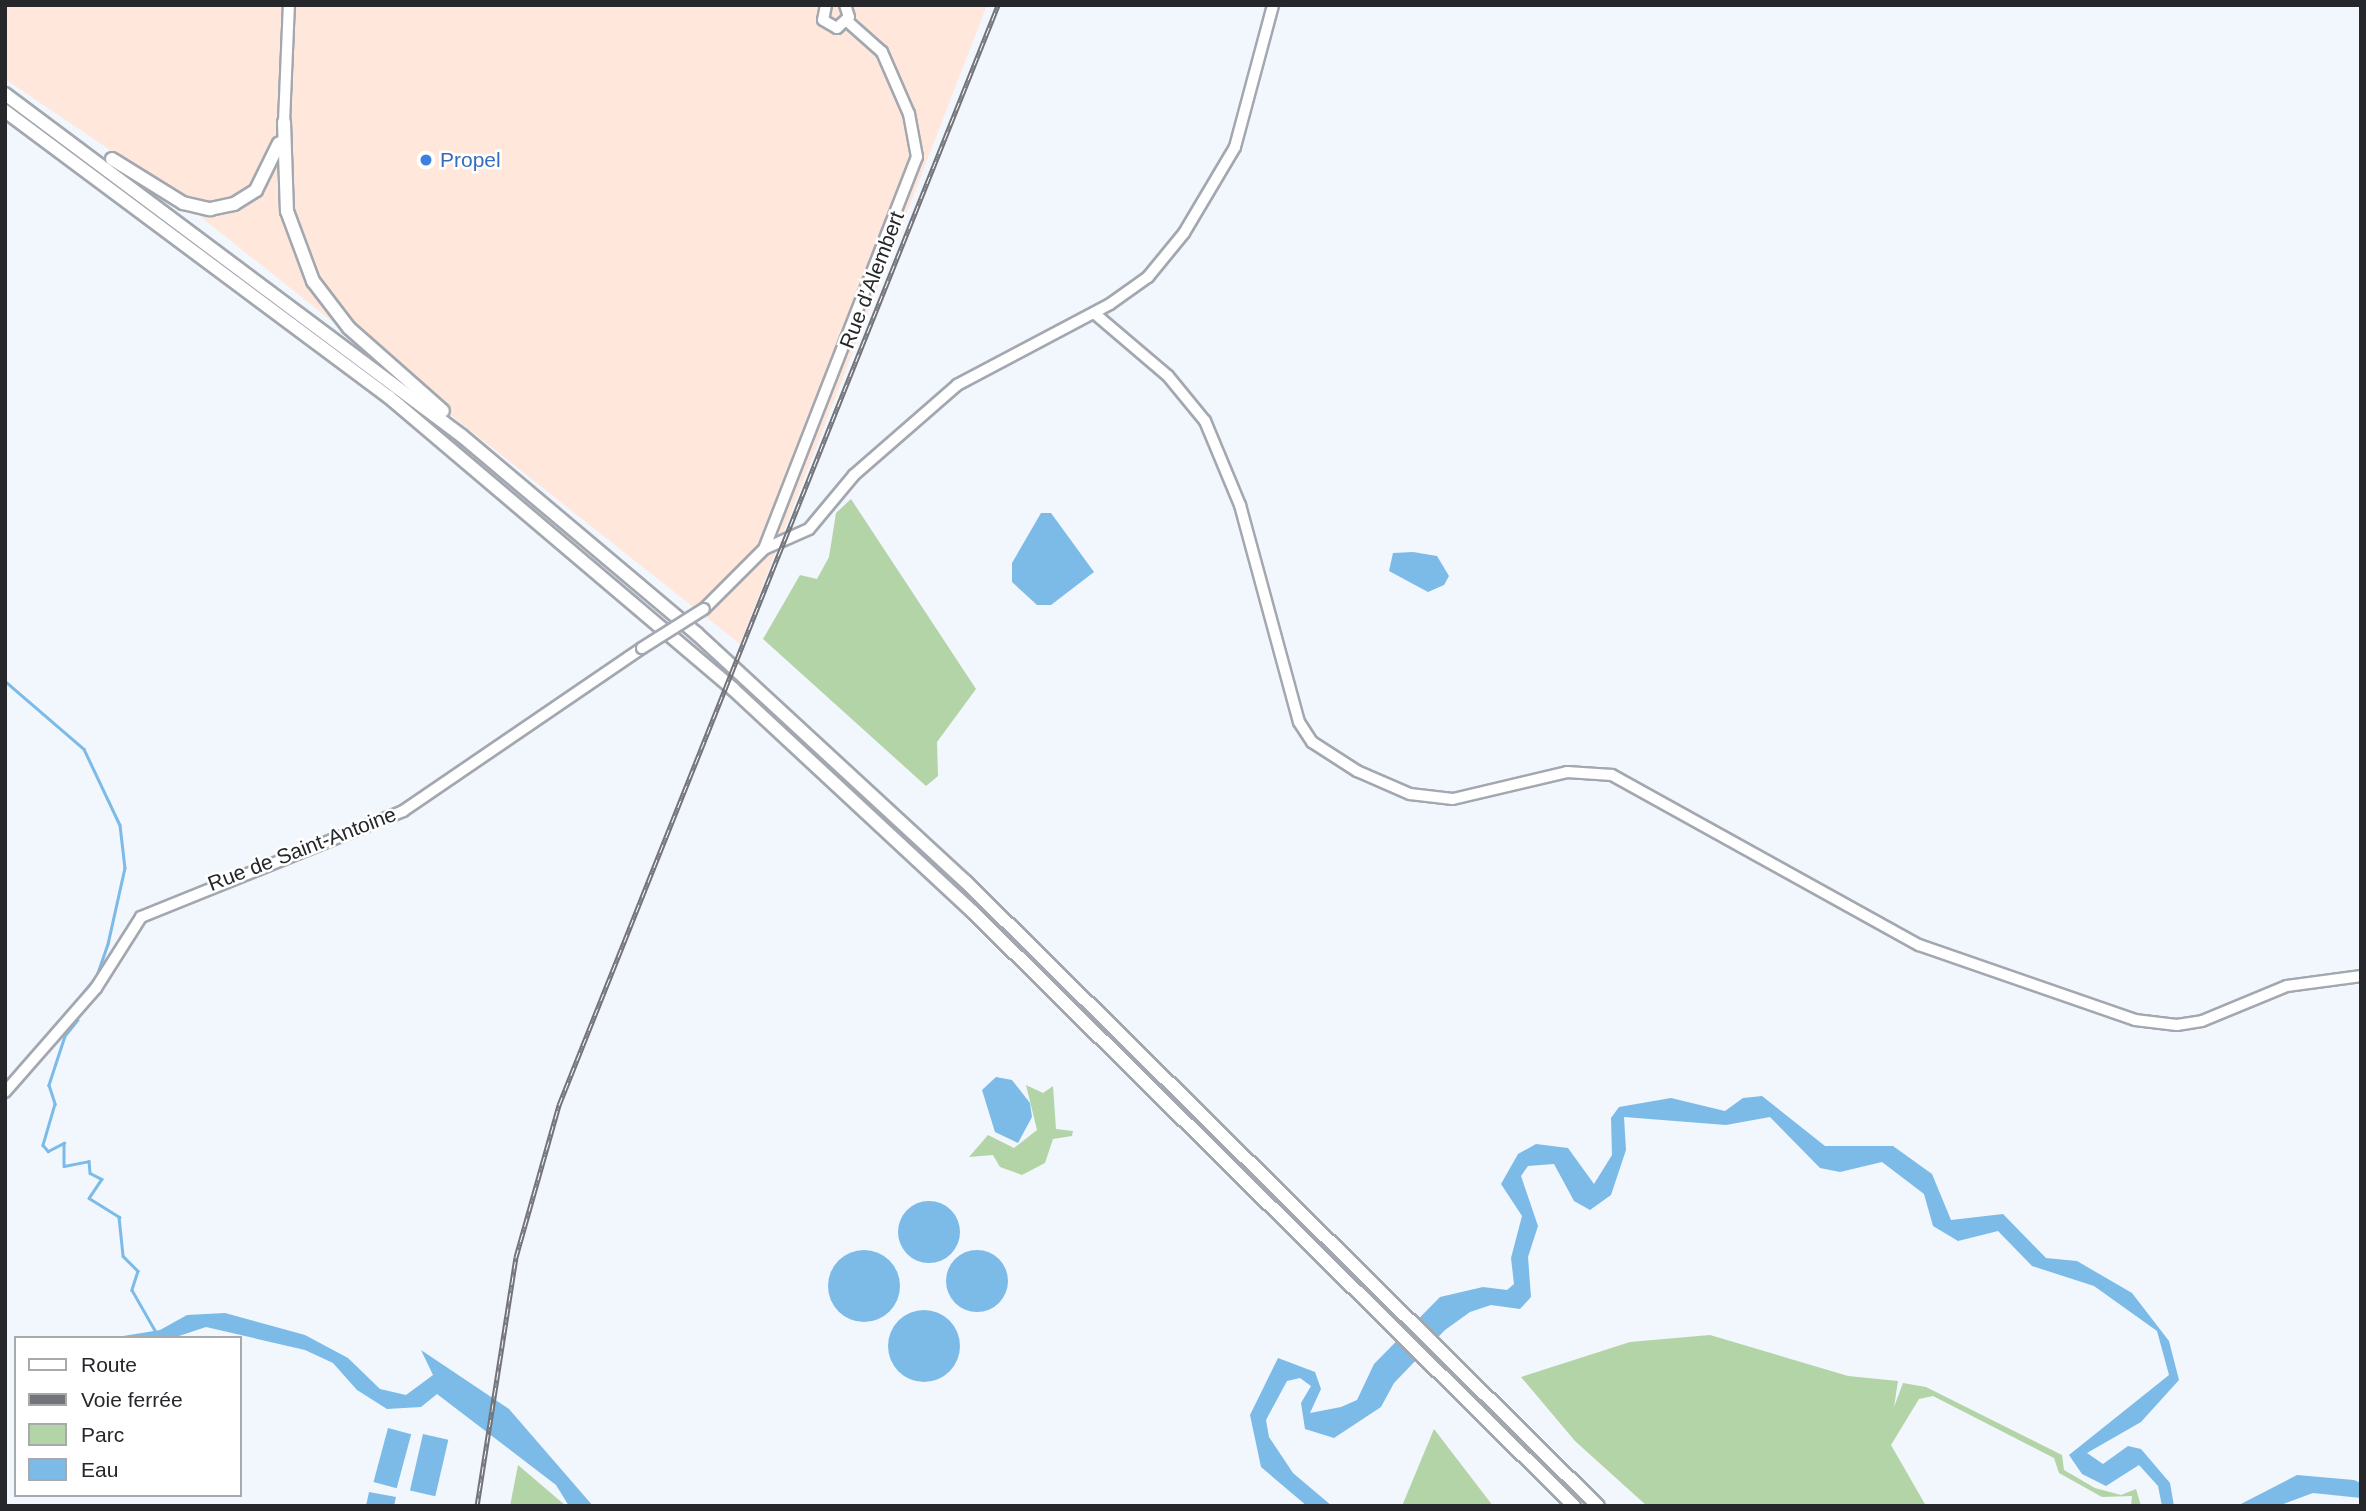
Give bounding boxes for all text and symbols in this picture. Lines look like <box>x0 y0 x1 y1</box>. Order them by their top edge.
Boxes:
place label: Propel <box>440 147 501 173</box>
marker: Propel <box>418 152 434 168</box>
street label: Rue d’Alembert <box>834 208 910 352</box>
street label: Rue de Saint-Antoine <box>204 801 400 897</box>
legend <box>14 1336 242 1497</box>
text: Route <box>81 1353 137 1376</box>
text: Voie ferrée <box>81 1388 183 1411</box>
text: Parc <box>81 1423 124 1446</box>
text: Eau <box>81 1458 118 1481</box>

